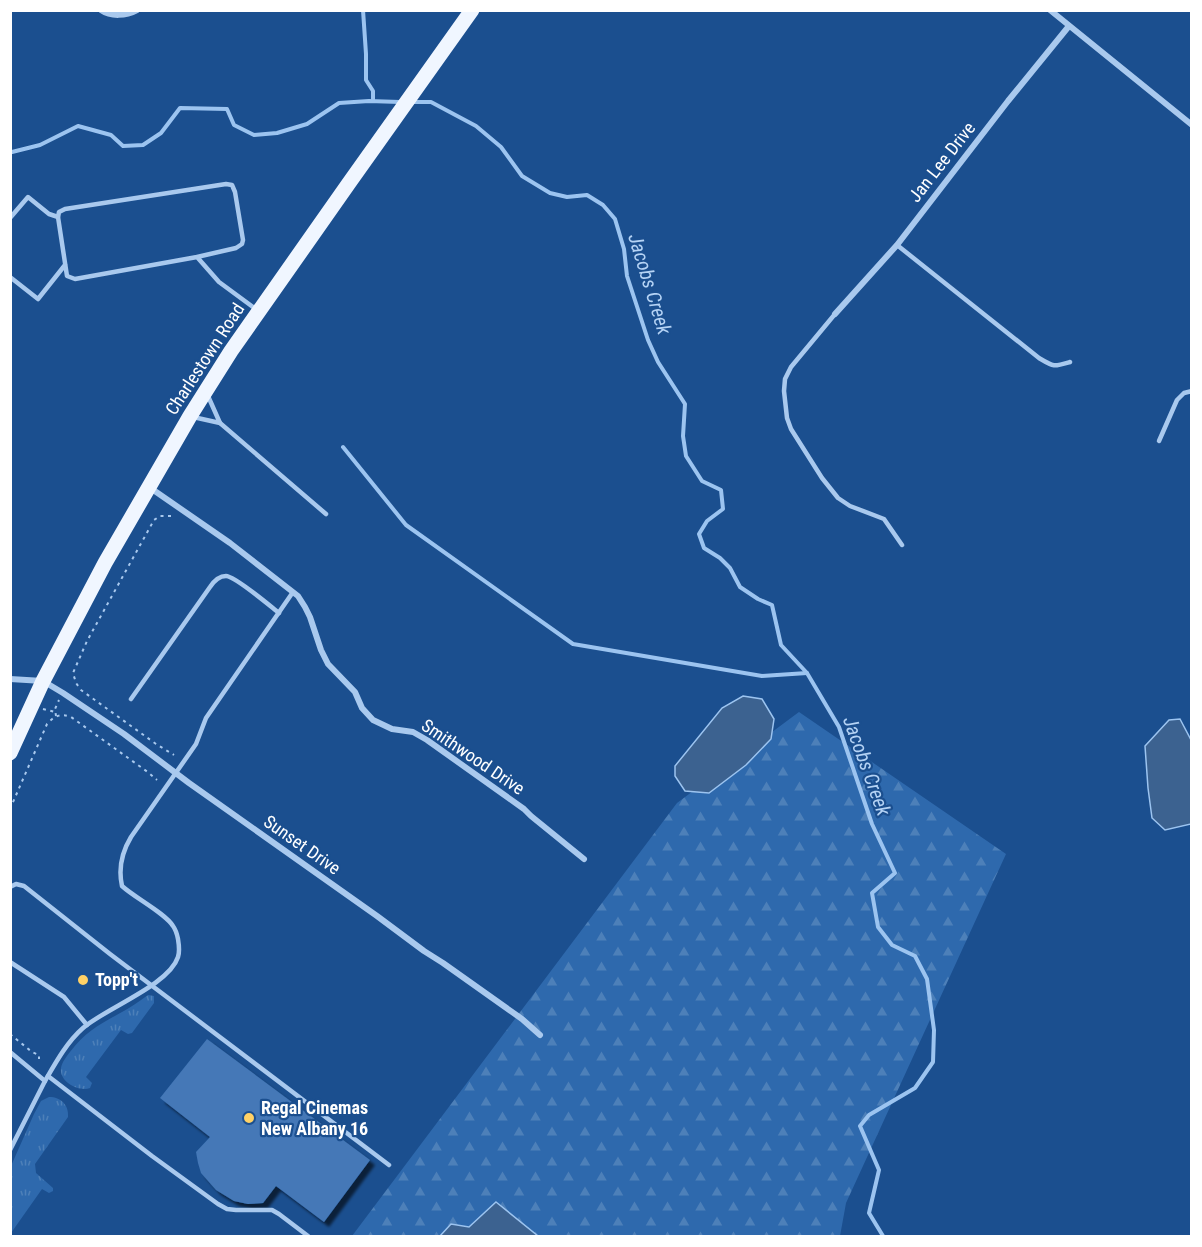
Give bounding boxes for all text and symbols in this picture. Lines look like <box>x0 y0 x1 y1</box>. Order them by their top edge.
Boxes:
street label: Jan Lee Drive <box>904 118 979 206</box>
water label: Jacobs Creek <box>623 231 677 338</box>
street label: Charlestown Road <box>161 299 248 418</box>
water label: Jacobs Creek <box>838 713 896 820</box>
street label: Smithwood Drive <box>418 714 529 799</box>
street label: Sunset Drive <box>260 811 345 879</box>
place label: Topp't <box>95 969 138 990</box>
marker: Topp't <box>76 973 90 987</box>
place label: Regal Cinemas New Albany 16 <box>261 1097 368 1139</box>
marker: Regal Cinemas New Albany 16 <box>242 1111 256 1125</box>

